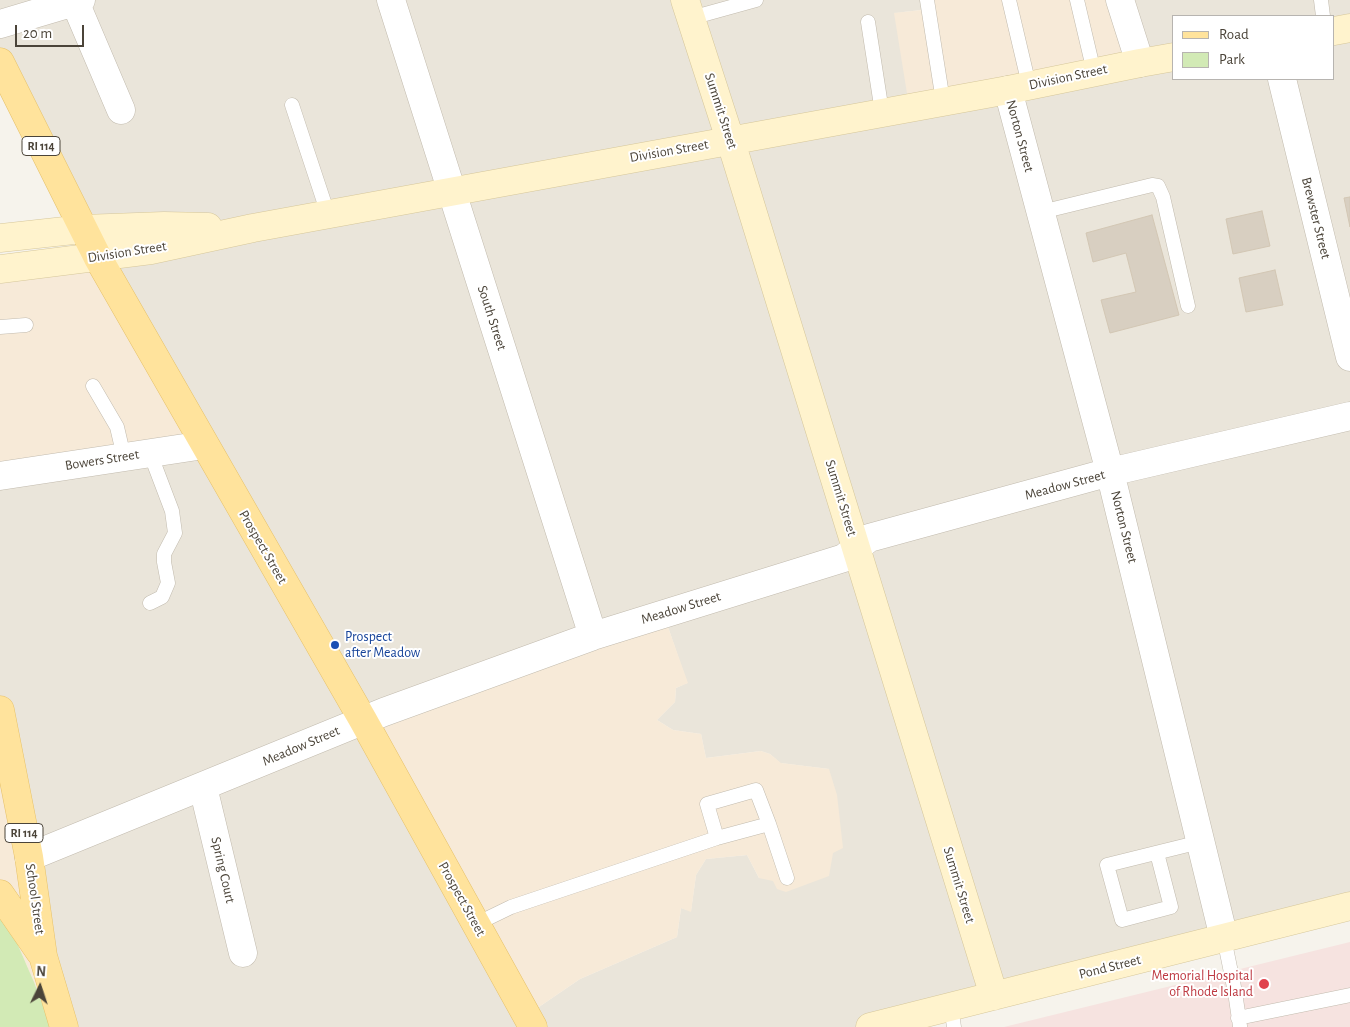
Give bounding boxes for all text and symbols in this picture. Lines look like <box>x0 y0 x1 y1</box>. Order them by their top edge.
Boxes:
scale bar <box>18 15 86 47</box>
legend <box>1172 15 1335 80</box>
text: 20 m <box>23 26 52 41</box>
text: Road <box>1219 27 1249 42</box>
text: Park <box>1219 52 1245 67</box>
street label: Division Street <box>1027 61 1109 93</box>
street label: Summit Street <box>701 71 741 151</box>
street label: Norton Street <box>1002 98 1038 174</box>
road number: RI 114 <box>22 136 60 156</box>
street label: Division Street <box>628 136 710 166</box>
street label: Brewster Street <box>1298 175 1334 261</box>
street label: Division Street <box>86 237 168 267</box>
street label: South Street <box>474 283 510 353</box>
street label: Bowers Street <box>64 446 140 474</box>
street label: Summit Street <box>821 458 861 538</box>
street label: Meadow Street <box>1023 466 1107 504</box>
street label: Norton Street <box>1107 489 1141 565</box>
street label: Prospect Street <box>235 507 291 587</box>
street label: Meadow Street <box>639 588 723 628</box>
place label: Prospect after Meadow <box>345 629 420 662</box>
marker: Prospect after Meadow <box>329 639 341 651</box>
street label: Meadow Street <box>260 722 342 770</box>
road number: RI 114 <box>5 824 43 842</box>
street label: Spring Court <box>207 835 239 905</box>
street label: Summit Street <box>939 845 979 925</box>
street label: Prospect Street <box>435 859 489 939</box>
street label: School Street <box>22 862 48 936</box>
street label: Pond Street <box>1077 951 1143 983</box>
north arrow <box>15 962 65 1012</box>
text: N <box>36 965 46 979</box>
place label: Memorial Hospital of Rhode Island <box>1151 968 1253 1000</box>
marker: Memorial Hospital of Rhode Island <box>1257 977 1271 991</box>

